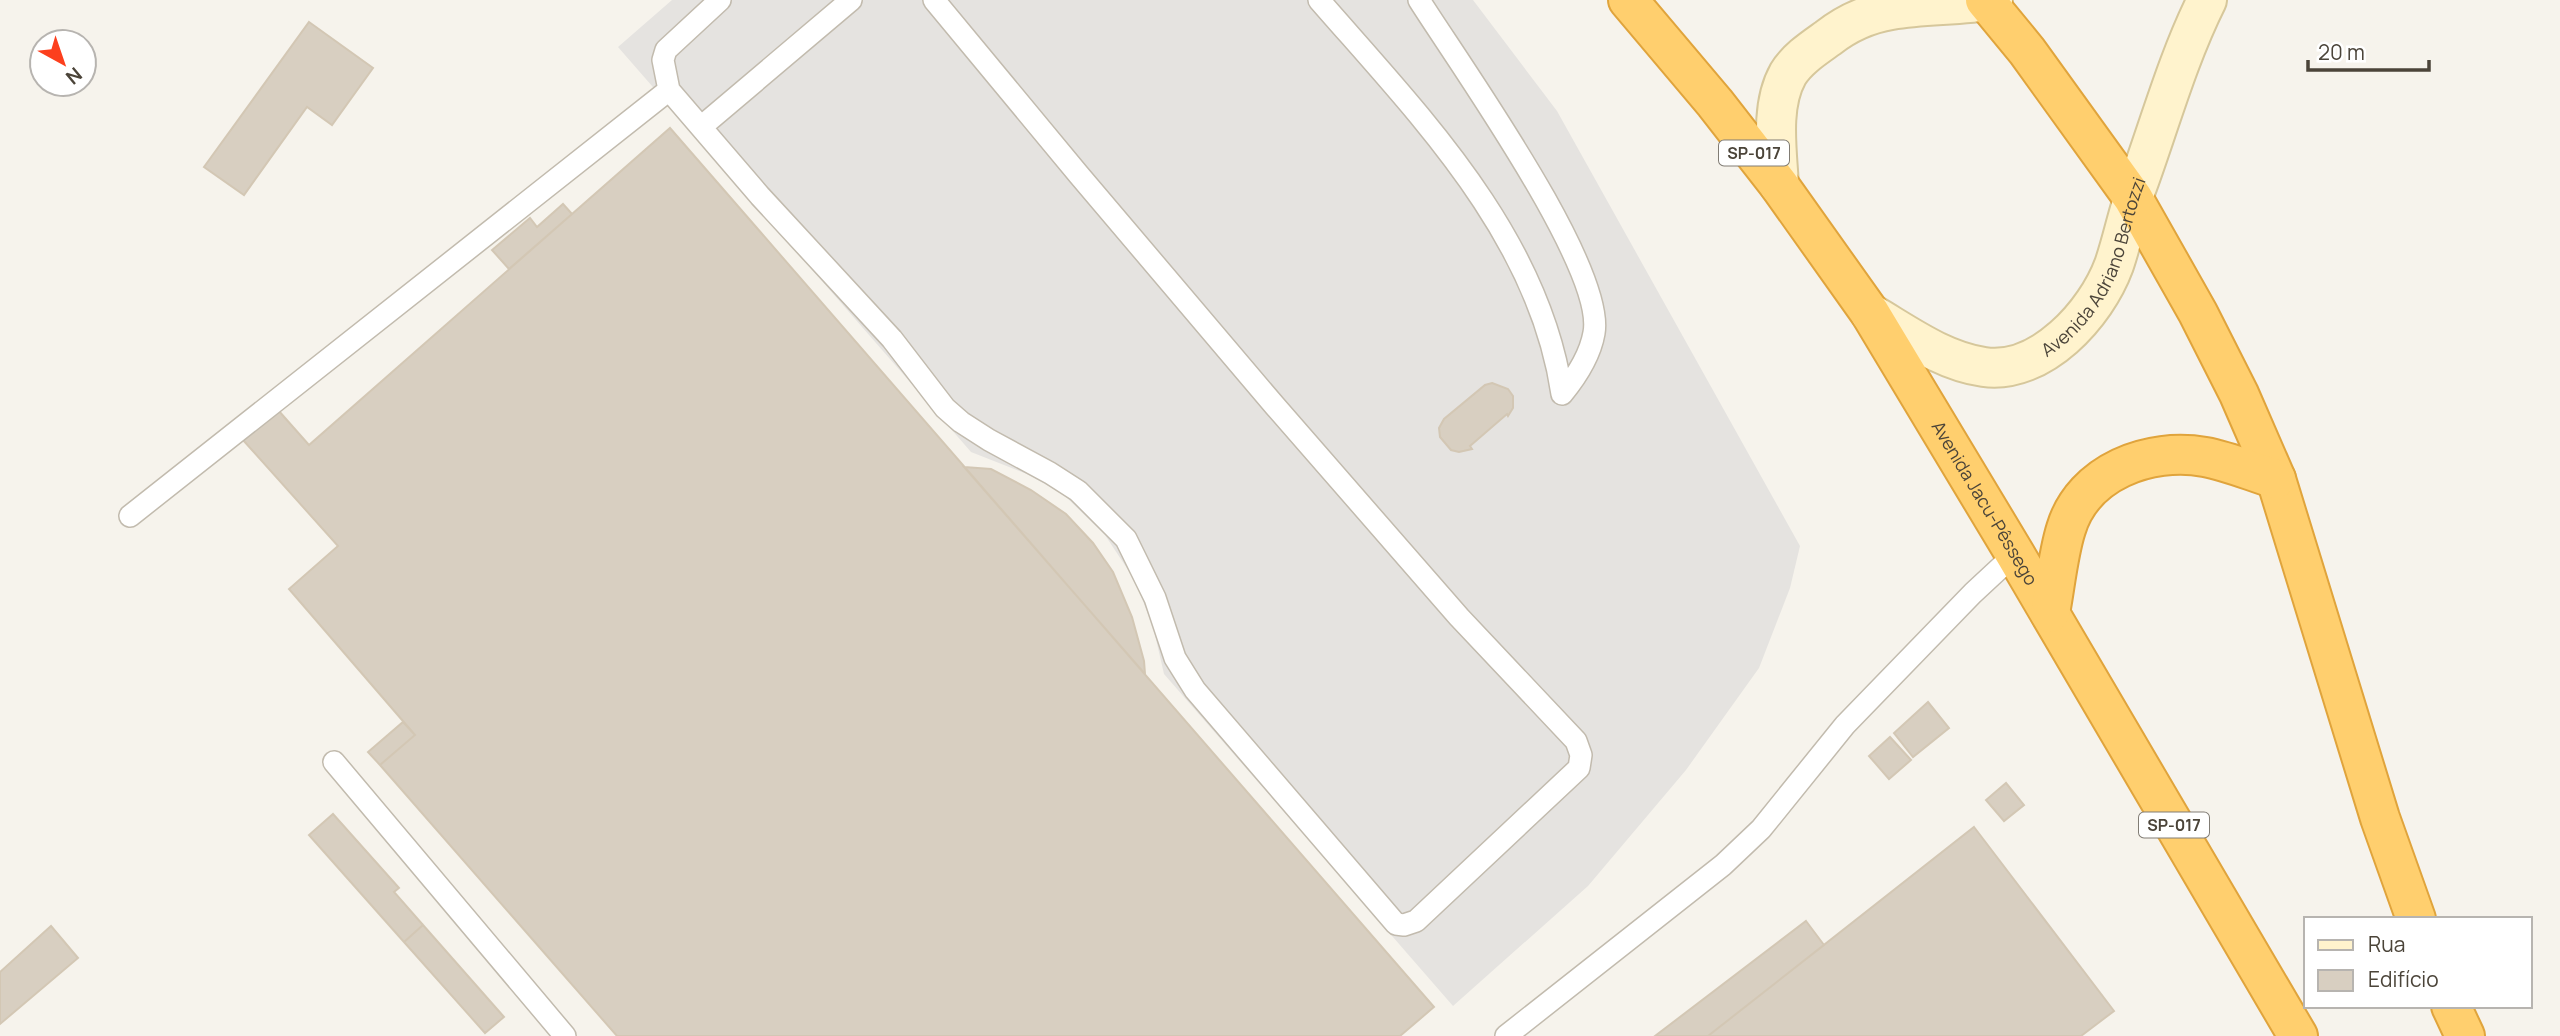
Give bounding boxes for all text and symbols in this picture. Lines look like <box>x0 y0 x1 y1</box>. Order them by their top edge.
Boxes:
north arrow <box>28 28 98 98</box>
scale bar <box>2308 28 2429 72</box>
text: 20 m <box>2318 38 2365 66</box>
text: N <box>60 62 88 90</box>
road number: SP-017 <box>1719 140 1789 166</box>
street label: Avenida Adriano Bertozzi <box>2036 174 2151 362</box>
street label: Avenida Jacu-Pêssego <box>1927 416 2044 589</box>
road number: SP-017 <box>2139 812 2209 838</box>
legend <box>2304 917 2532 1008</box>
text: Rua <box>2368 930 2405 958</box>
text: Edifício <box>2368 965 2439 993</box>

